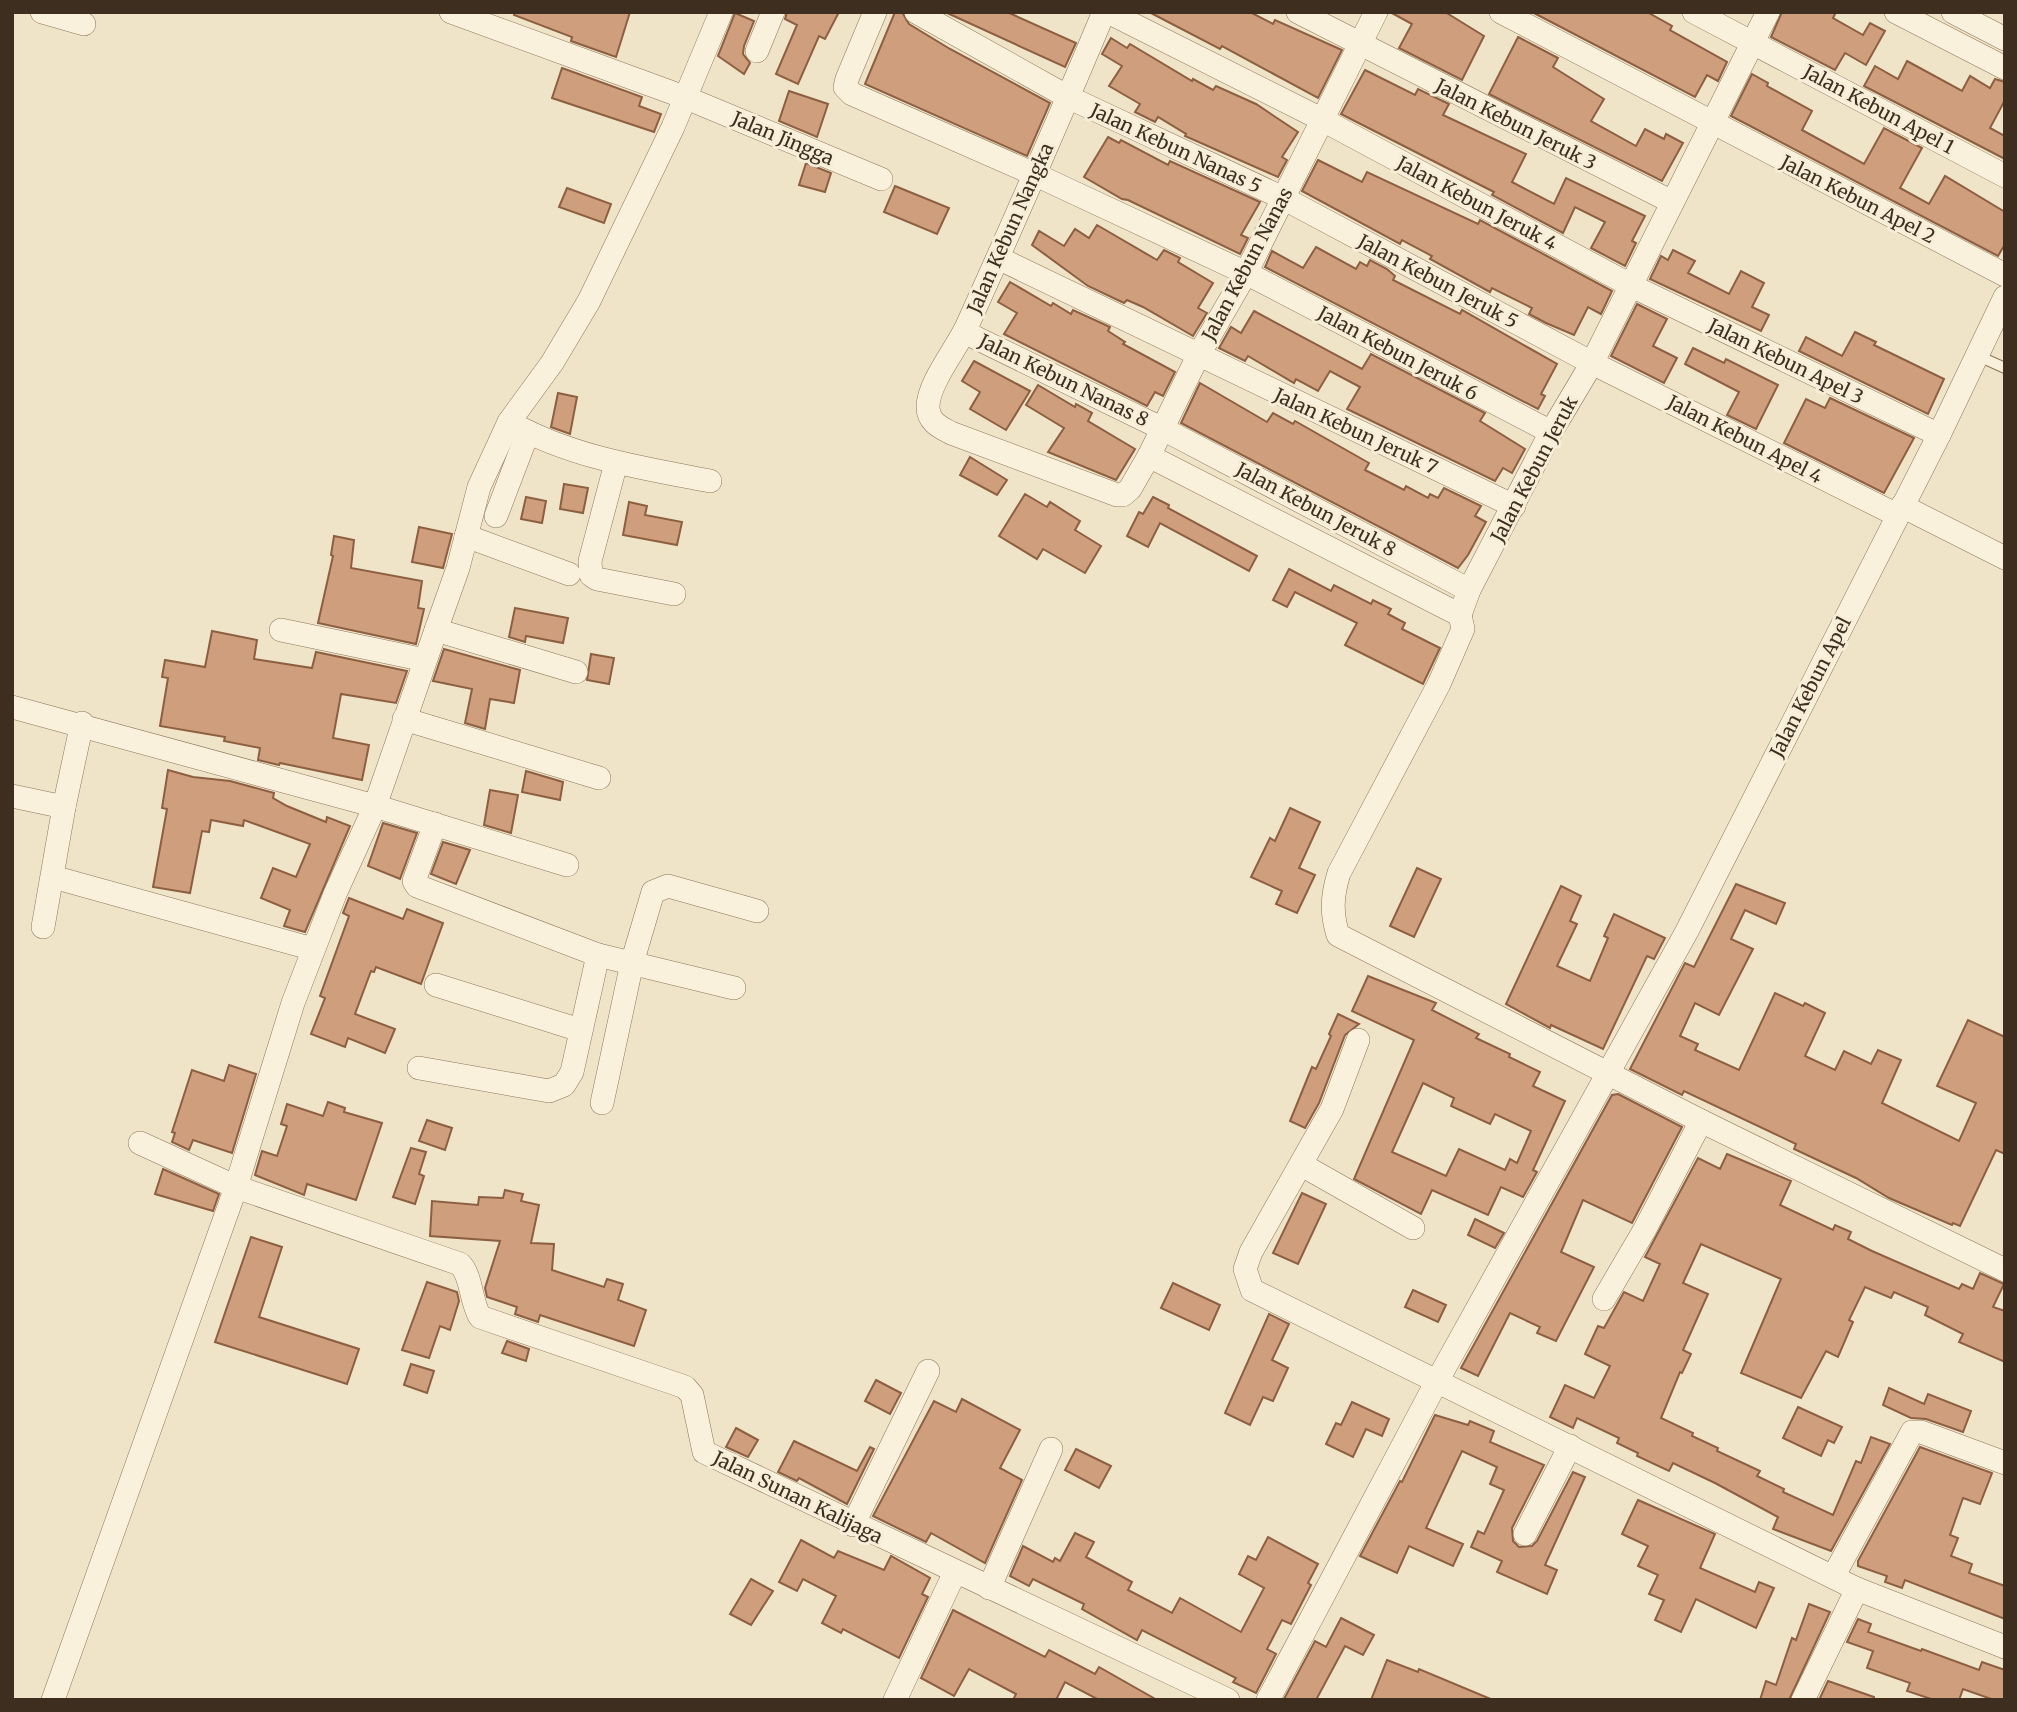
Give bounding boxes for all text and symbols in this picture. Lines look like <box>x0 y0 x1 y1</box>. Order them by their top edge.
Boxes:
street label: Jalan Kebun Apel 1 <box>1798 59 1959 159</box>
street label: Jalan Kebun Jeruk 3 <box>1431 73 1601 175</box>
street label: Jalan Kebun Nanas 5 <box>1086 97 1265 198</box>
street label: Jalan Jingga <box>728 105 838 170</box>
street label: Jalan Kebun Nangka <box>961 139 1058 318</box>
street label: Jalan Kebun Apel 2 <box>1776 149 1939 248</box>
street label: Jalan Kebun Jeruk 4 <box>1392 150 1562 256</box>
street label: Jalan Kebun Nanas <box>1196 183 1298 346</box>
street label: Jalan Kebun Jeruk 5 <box>1353 228 1522 333</box>
street label: Jalan Kebun Jeruk 6 <box>1313 300 1482 405</box>
street label: Jalan Kebun Apel 3 <box>1703 313 1868 409</box>
street label: Jalan Kebun Nanas 8 <box>974 328 1153 432</box>
street label: Jalan Kebun Jeruk 7 <box>1270 382 1442 479</box>
street label: Jalan Kebun Apel 4 <box>1663 389 1827 489</box>
street label: Jalan Kebun Jeruk <box>1485 392 1583 547</box>
street label: Jalan Kebun Jeruk 8 <box>1231 456 1400 561</box>
street label: Jalan Kebun Apel <box>1764 613 1856 762</box>
street label: Jalan Sunan Kalijaga <box>708 1445 887 1549</box>

